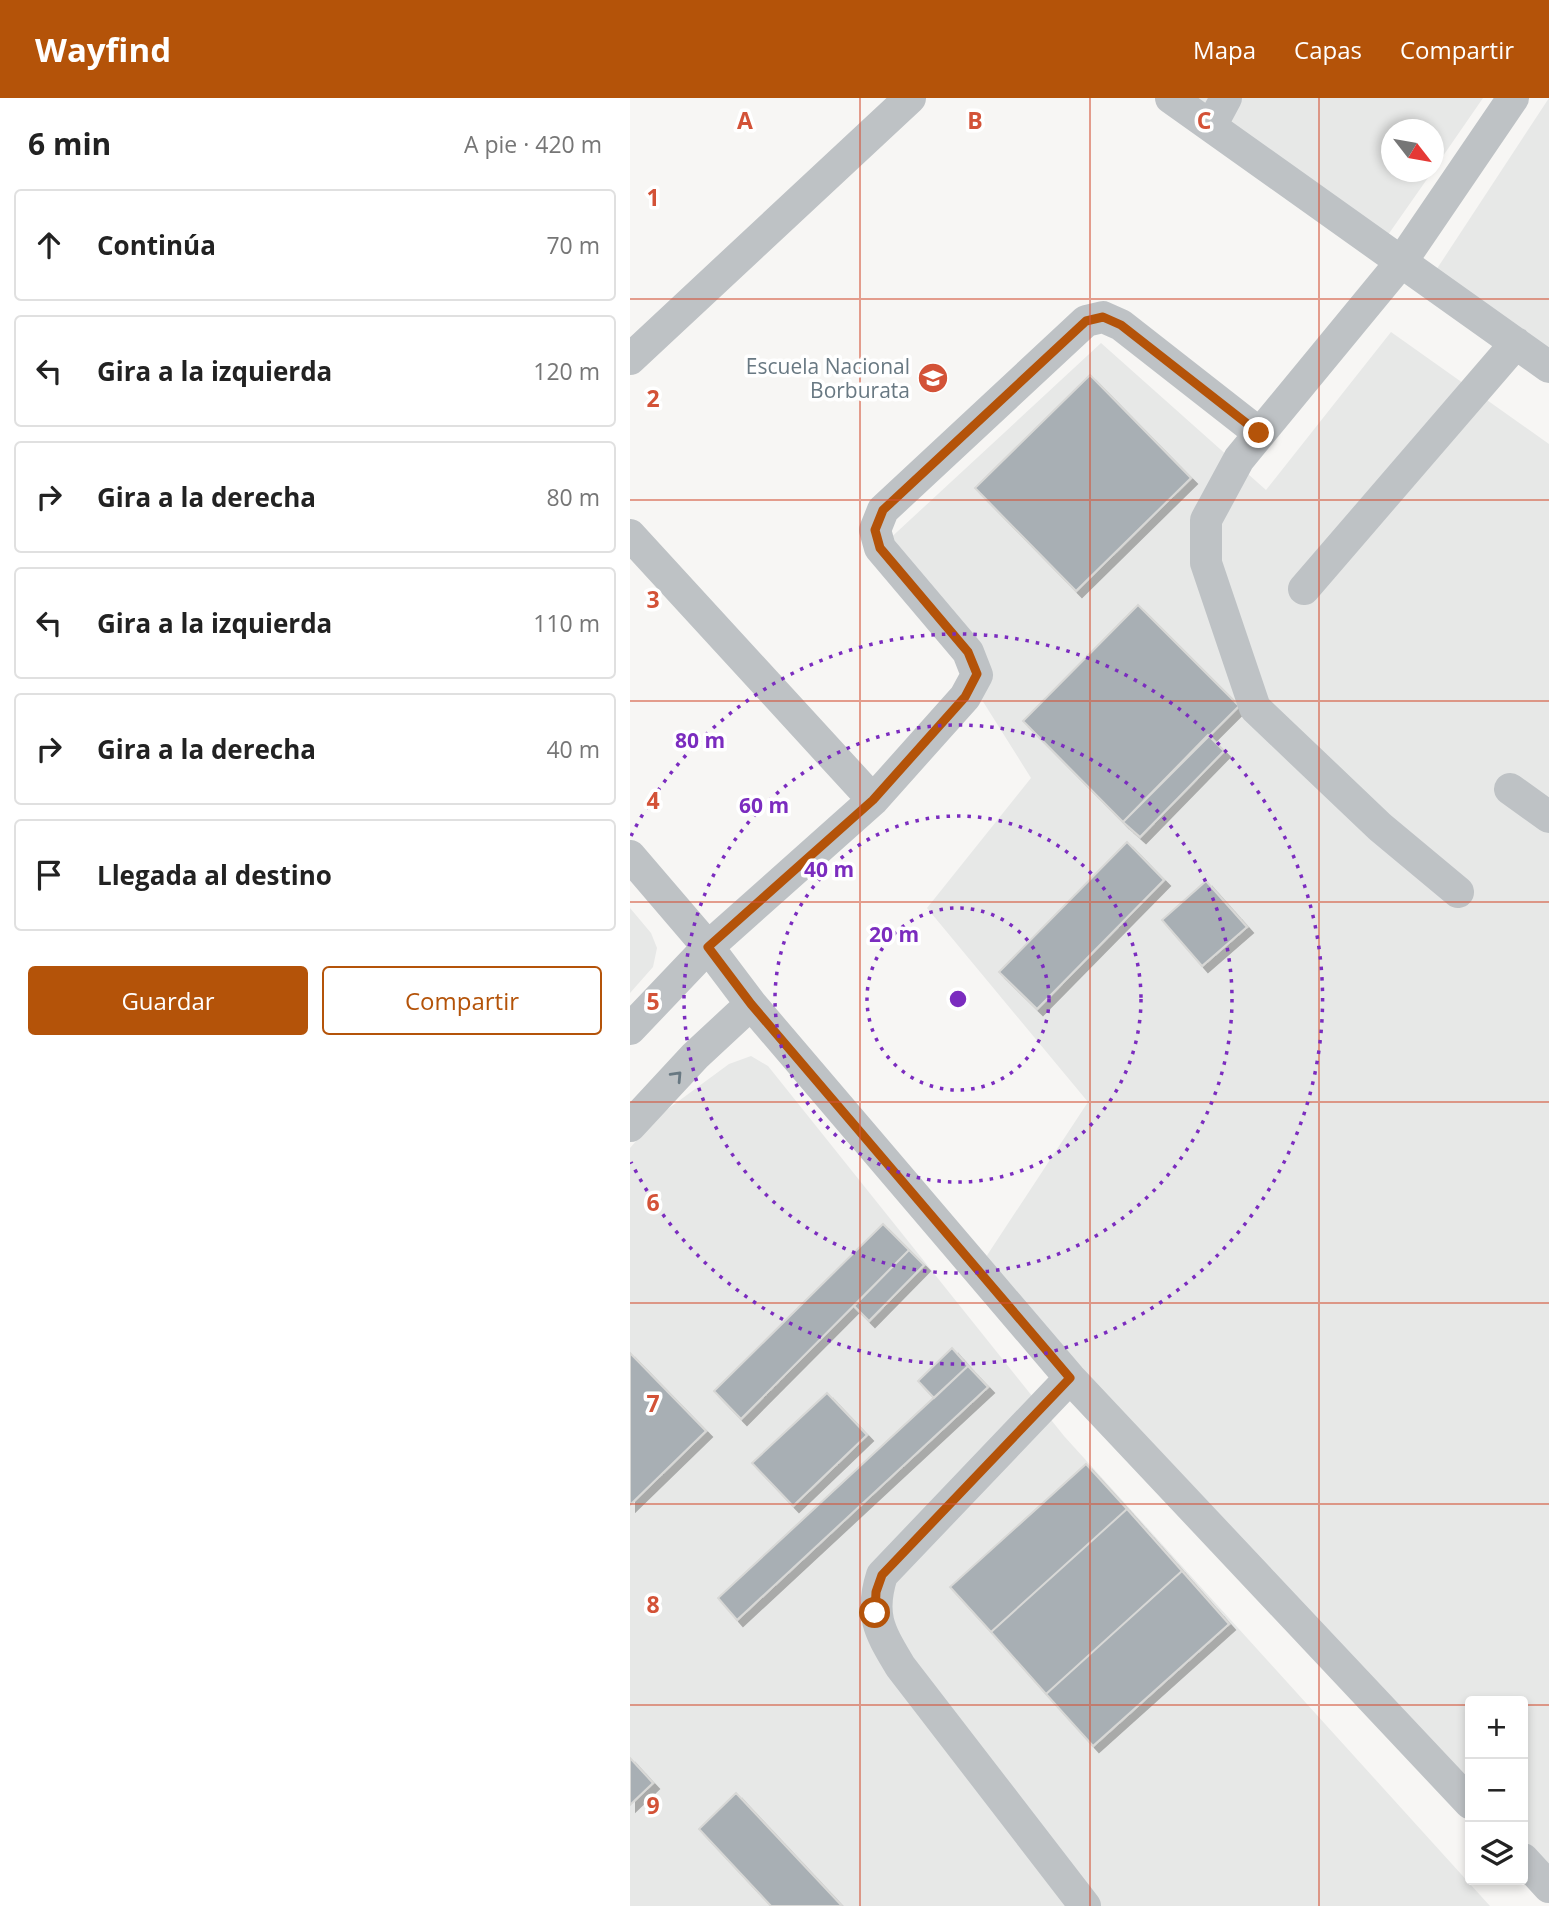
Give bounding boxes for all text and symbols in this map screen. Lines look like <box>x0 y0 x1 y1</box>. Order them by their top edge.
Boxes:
text: Wayfind <box>35 27 171 72</box>
text: Mapa <box>1193 33 1256 66</box>
text: Capas <box>1294 33 1362 66</box>
text: Compartir <box>1400 33 1514 66</box>
text: A <box>737 104 753 136</box>
text: B <box>967 104 983 136</box>
text: C <box>1197 104 1211 136</box>
north arrow <box>1381 119 1444 182</box>
text: 6 min <box>28 123 111 164</box>
text: A pie · 420 m <box>464 128 602 160</box>
text: 1 <box>646 181 660 213</box>
icon: ahead <box>30 226 68 264</box>
text: Continúa <box>97 227 216 263</box>
text: 70 m <box>546 229 600 261</box>
icon: left <box>30 352 68 390</box>
place label: Escuela Nacional Borburata <box>746 352 910 404</box>
text: Gira a la izquierda <box>97 353 332 389</box>
text: 120 m <box>533 355 600 387</box>
school or university icon: Escuela Nacional Borburata <box>916 361 950 395</box>
text: 2 <box>646 382 660 414</box>
route end <box>1243 417 1274 448</box>
icon: right <box>30 478 68 516</box>
text: Gira a la derecha <box>97 479 316 515</box>
text: 80 m <box>546 481 600 513</box>
text: 3 <box>646 583 660 615</box>
icon: left <box>30 604 68 642</box>
text: Gira a la izquierda <box>97 605 332 641</box>
text: 110 m <box>533 607 600 639</box>
text: 80 m <box>675 726 725 754</box>
icon: right <box>30 730 68 768</box>
text: Gira a la derecha <box>97 731 316 767</box>
text: 40 m <box>546 733 600 765</box>
text: 4 <box>646 784 660 816</box>
text: 60 m <box>739 791 789 819</box>
text: 40 m <box>804 855 854 883</box>
icon: arrive <box>30 856 68 894</box>
text: Llegada al destino <box>97 857 332 893</box>
text: 20 m <box>869 920 919 948</box>
button: Guardar <box>28 966 308 1035</box>
button: Compartir <box>322 966 602 1035</box>
text: 5 <box>646 985 660 1017</box>
centre of rings <box>946 987 970 1011</box>
one-way arrow <box>668 1071 681 1084</box>
text: 6 <box>646 1186 660 1218</box>
text: 7 <box>646 1387 660 1419</box>
text: 8 <box>646 1588 660 1620</box>
route start <box>859 1597 890 1628</box>
map controls <box>1465 1696 1528 1885</box>
button: + <box>1465 1696 1528 1759</box>
button: − <box>1465 1759 1528 1822</box>
text: 9 <box>646 1789 660 1821</box>
button: layers <box>1465 1822 1528 1885</box>

